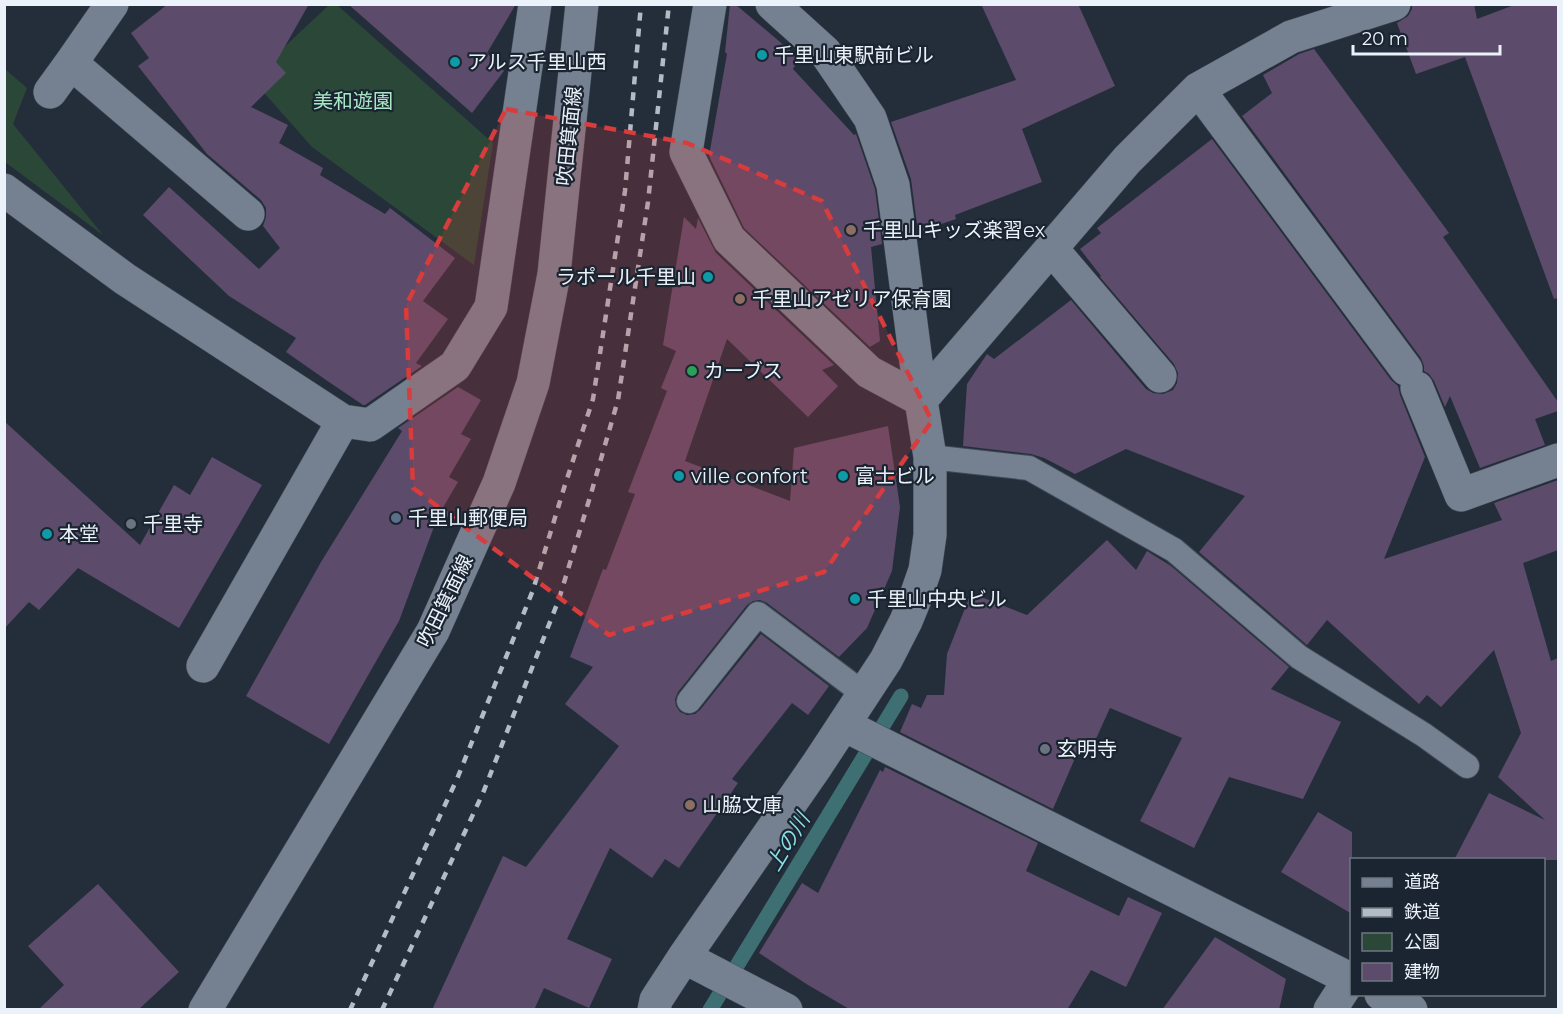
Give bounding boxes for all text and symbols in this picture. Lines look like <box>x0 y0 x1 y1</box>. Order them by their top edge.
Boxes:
scale bar <box>1353 18 1500 56</box>
text: 20 m <box>1362 28 1408 50</box>
place label: 千里山東駅前ビル <box>774 43 934 67</box>
marker: 千里山東駅前ビル <box>755 48 769 62</box>
place label: アルス千里山西 <box>467 50 607 74</box>
marker: アルス千里山西 <box>448 55 462 69</box>
street label: 吹田箕面線 <box>552 85 586 187</box>
park label: 美和遊園 <box>313 89 393 113</box>
place label: 千里山キッズ楽習ex <box>863 218 1046 242</box>
marker: 千里山キッズ楽習ex <box>844 223 858 237</box>
place label: ラポール千里山 <box>556 265 696 289</box>
marker: ラポール千里山 <box>701 270 715 284</box>
place label: 千里山アゼリア保育園 <box>752 287 952 311</box>
marker: 千里山アゼリア保育園 <box>733 292 747 306</box>
place label: カーブス <box>704 359 783 383</box>
marker: カーブス <box>685 364 699 378</box>
place label: ville confort <box>691 464 808 488</box>
place label: 富士ビル <box>855 464 935 488</box>
marker: ville confort <box>672 469 686 483</box>
marker: 富士ビル <box>836 469 850 483</box>
place label: 千里山郵便局 <box>408 506 528 530</box>
marker: 千里山郵便局 <box>389 511 403 525</box>
place label: 千里寺 <box>143 512 203 536</box>
marker: 千里寺 <box>124 517 138 531</box>
place label: 本堂 <box>59 522 99 546</box>
marker: 本堂 <box>40 527 54 541</box>
street label: 吹田箕面線 <box>412 551 478 651</box>
place label: 千里山中央ビル <box>867 587 1007 611</box>
marker: 千里山中央ビル <box>848 592 862 606</box>
place label: 玄明寺 <box>1057 737 1117 761</box>
marker: 玄明寺 <box>1038 742 1052 756</box>
place label: 山脇文庫 <box>702 793 782 817</box>
marker: 山脇文庫 <box>683 798 697 812</box>
water label: 上の川 <box>761 807 816 875</box>
legend <box>1350 858 1545 996</box>
text: 道路 <box>1404 871 1440 893</box>
text: 鉄道 <box>1404 901 1440 923</box>
text: 公園 <box>1404 931 1440 953</box>
text: 建物 <box>1404 961 1440 983</box>

